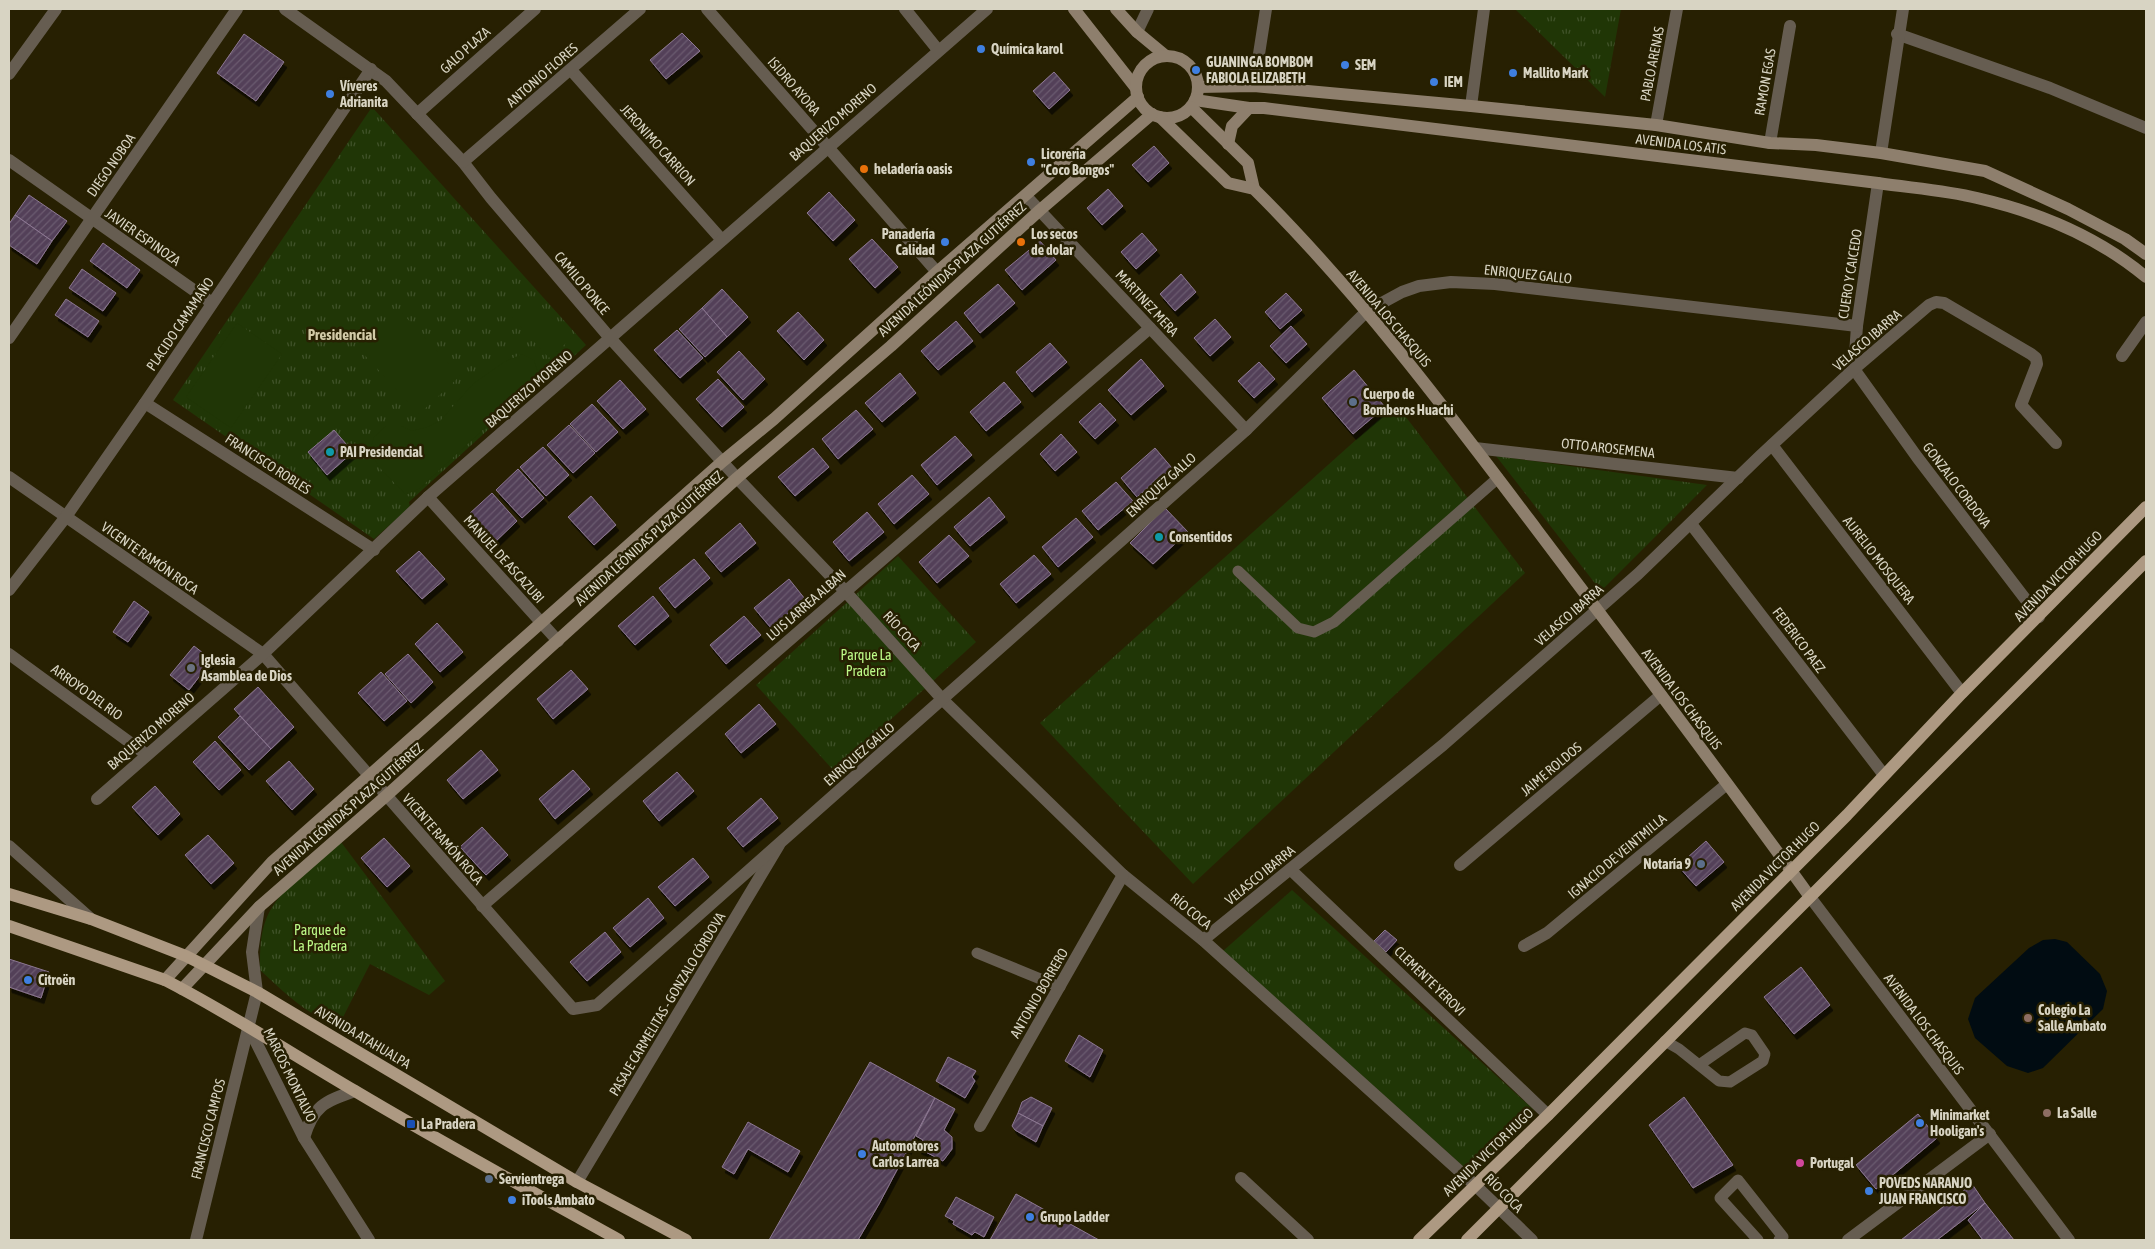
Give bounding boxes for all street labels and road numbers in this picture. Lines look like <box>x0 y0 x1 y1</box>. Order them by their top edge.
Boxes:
street label: GALO PLAZA <box>437 23 493 77</box>
street label: PABLO ARENAS <box>1637 25 1667 103</box>
street label: ANTONIO FLORES <box>503 40 581 110</box>
street label: RAMON EGAS <box>1751 47 1779 117</box>
street label: ISIDRO AYORA <box>764 54 824 118</box>
street label: BAQUERIZO MORENO <box>786 80 880 164</box>
street label: JERONIMO CARRION <box>617 101 699 189</box>
street label: DIEGO NOBOA <box>84 130 139 199</box>
street label: AVENIDA LOS ATIS <box>1635 131 1727 157</box>
street label: AVENIDA LEÓNIDAS PLAZA GUTIÉRREZ <box>875 198 1029 340</box>
street label: JAVIER ESPINOZA <box>102 205 184 269</box>
street label: CUERO Y CAICEDO <box>1835 228 1865 320</box>
street label: CAMILO PONCE <box>551 248 613 318</box>
street label: ENRIQUEZ GALLO <box>1483 261 1573 287</box>
street label: AVENIDA LOS CHASQUIS <box>1344 266 1434 370</box>
street label: MARTINEZ MERA <box>1112 267 1182 339</box>
street label: PLACIDO CAMAMAÑO <box>143 274 217 374</box>
street label: VELASCO IBARRA <box>1830 306 1904 374</box>
street label: BAQUERIZO MORENO <box>482 347 576 431</box>
street label: FRANCISCO ROBLES <box>222 430 314 498</box>
street label: OTTO AROSEMENA <box>1560 435 1656 461</box>
street label: GONZALO CORDOVA <box>1920 439 1994 531</box>
street label: ENRIQUEZ GALLO <box>1123 449 1199 521</box>
street label: AVENIDA LEÓNIDAS PLAZA GUTIÉRREZ <box>572 467 726 609</box>
street label: MANUEL DE ASCAZUBI <box>460 512 548 606</box>
street label: AURELIO MOSQUERA <box>1840 513 1918 607</box>
street label: VICENTE RAMÓN ROCA <box>98 519 202 598</box>
street label: AVENIDA VICTOR HUGO <box>2011 527 2105 625</box>
street label: LUIS LARREA ALBAN <box>763 566 849 644</box>
street label: VELASCO IBARRA <box>1532 581 1606 649</box>
street label: FEDERICO PAEZ <box>1769 604 1829 676</box>
street label: RÍO COCA <box>880 608 924 654</box>
street label: AVENIDA LOS CHASQUIS <box>1639 645 1725 753</box>
street label: ARROYO DEL RIO <box>48 661 126 723</box>
street label: BAQUERIZO MORENO <box>104 689 198 773</box>
street label: ENRIQUEZ GALLO <box>820 719 898 789</box>
street label: AVENIDA LEÓNIDAS PLAZA GUTIÉRREZ <box>270 739 426 879</box>
street label: JAIME ROLDOS <box>1517 739 1585 799</box>
street label: VICENTE RAMÓN ROCA <box>399 790 487 888</box>
street label: IGNACIO DE VEINTMILLA <box>1565 810 1669 902</box>
street label: AVENIDA VICTOR HUGO <box>1727 818 1823 914</box>
street label: VELASCO IBARRA <box>1222 842 1298 908</box>
street label: RÍO COCA <box>1167 890 1215 932</box>
street label: PASAJE CARMELITAS - GONZALO CÓRDOVA <box>606 909 728 1099</box>
street label: CLEMENTE YEROVI <box>1391 943 1469 1019</box>
street label: ANTONIO BORRERO <box>1007 945 1071 1041</box>
street label: AVENIDA LOS CHASQUIS <box>1881 970 1967 1078</box>
street label: AVENIDA ATAHUALPA <box>312 1002 414 1072</box>
street label: MARCOS MONTALVO <box>260 1025 320 1125</box>
street label: FRANCISCO CAMPOS <box>188 1077 228 1181</box>
street label: AVENIDA VICTOR HUGO <box>1439 1105 1537 1199</box>
street label: RÍO COCA <box>1481 1170 1527 1216</box>

